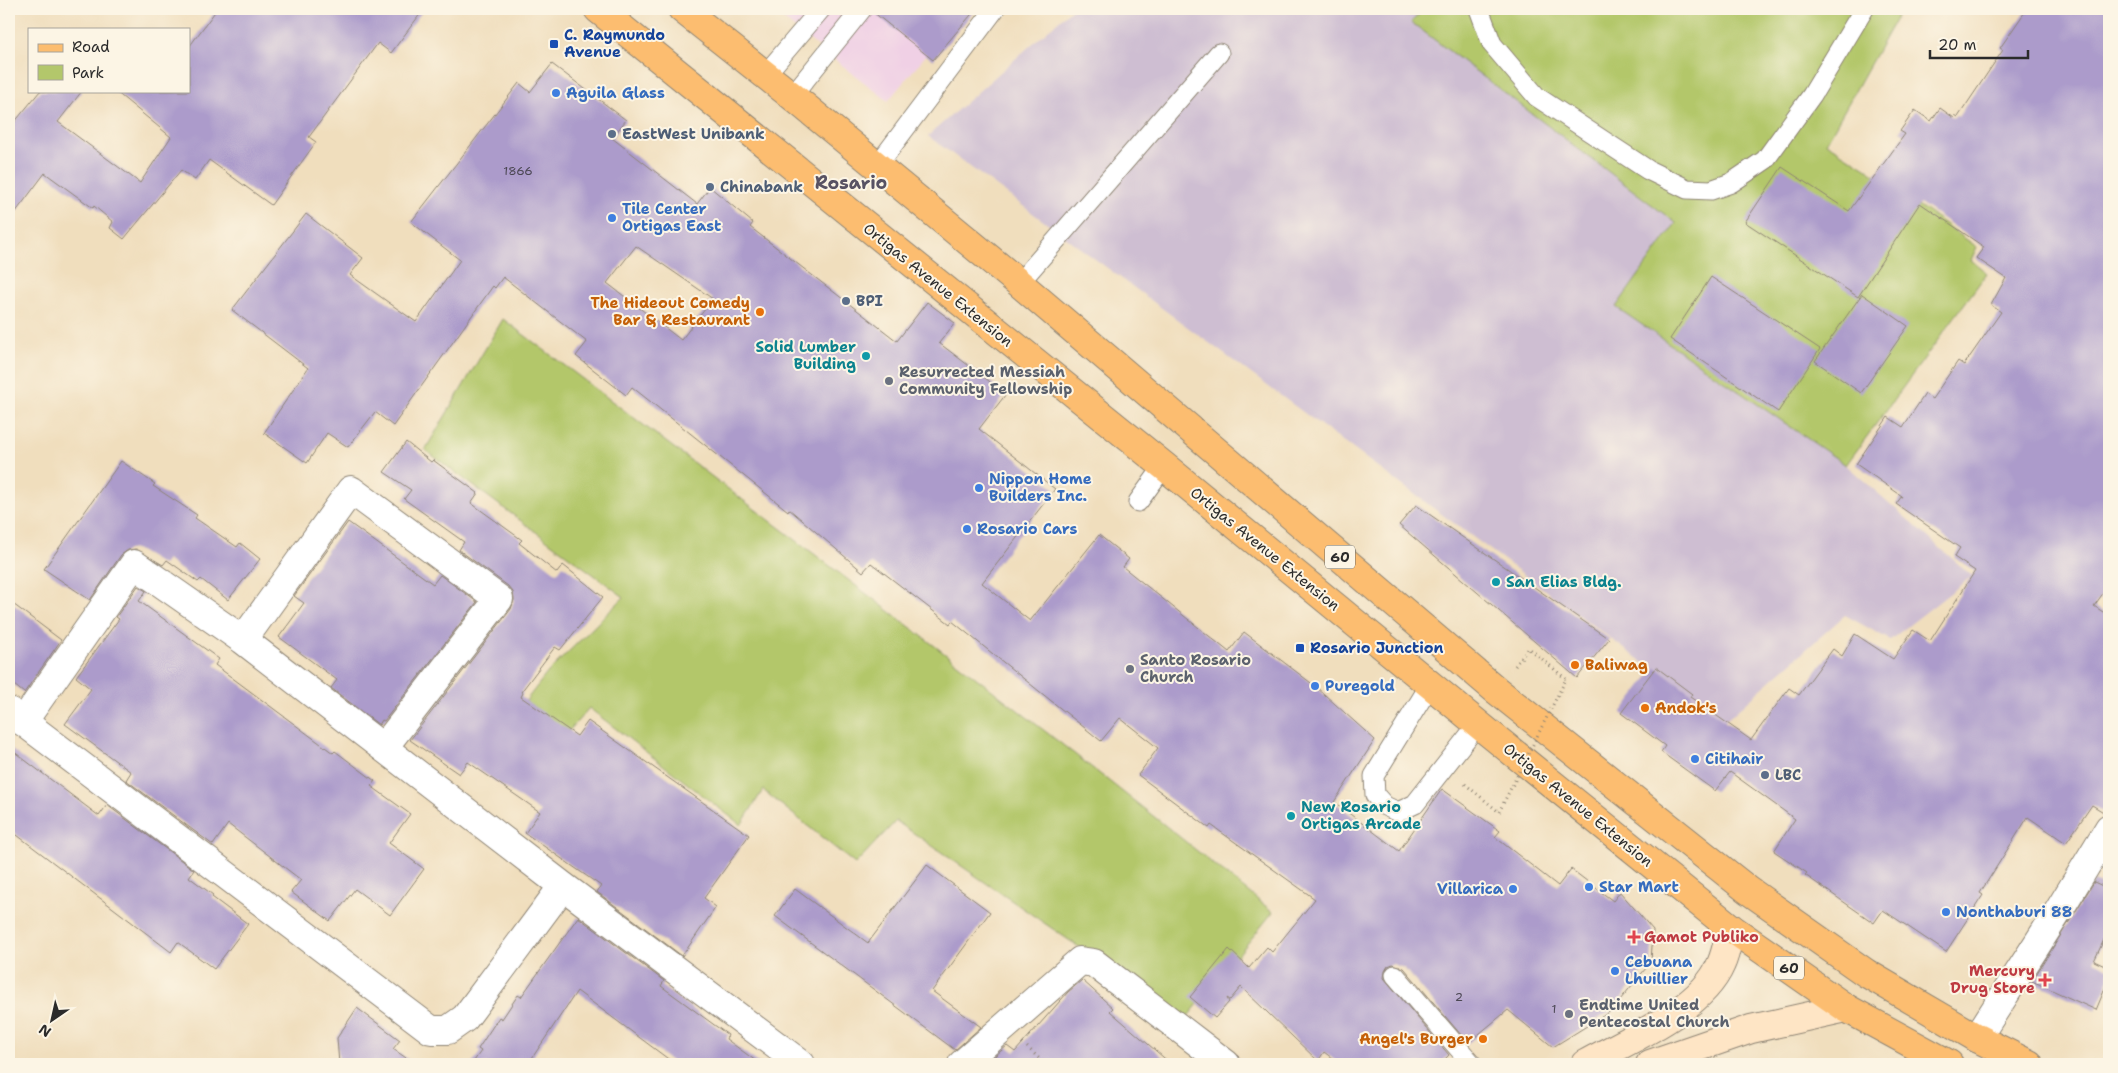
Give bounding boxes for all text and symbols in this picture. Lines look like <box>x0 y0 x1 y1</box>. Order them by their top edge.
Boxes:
place label: C. Raymundo Avenue <box>564 25 665 62</box>
legend <box>28 28 190 92</box>
scale bar <box>1930 28 2028 60</box>
text: 20 m <box>1938 35 1977 55</box>
text: Road <box>72 37 110 57</box>
marker: C. Raymundo Avenue <box>548 38 560 50</box>
text: Park <box>72 63 104 83</box>
place label: Aguila Glass <box>566 83 665 103</box>
marker: Aguila Glass <box>550 87 562 99</box>
place label: EastWest Unibank <box>622 124 765 144</box>
marker: EastWest Unibank <box>606 128 618 140</box>
house number: 1866 <box>503 163 533 179</box>
district label: Rosario <box>815 171 887 195</box>
place label: Chinabank <box>720 177 803 197</box>
marker: Chinabank <box>704 181 716 193</box>
place label: Tile Center Ortigas East <box>622 199 721 236</box>
marker: Tile Center Ortigas East <box>606 212 618 224</box>
street label: Ortigas Avenue Extension <box>859 218 1017 352</box>
place label: BPI <box>856 291 883 311</box>
place label: The Hideout Comedy Bar & Restaurant <box>590 293 750 330</box>
marker: BPI <box>840 295 852 307</box>
marker: The Hideout Comedy Bar & Restaurant <box>754 306 766 318</box>
place label: Solid Lumber Building <box>755 337 856 374</box>
marker: Solid Lumber Building <box>860 350 872 362</box>
place label: Resurrected Messiah Community Fellowship <box>899 362 1072 399</box>
marker: Resurrected Messiah Community Fellowship <box>883 375 895 387</box>
place label: Nippon Home Builders Inc. <box>989 469 1092 506</box>
marker: Nippon Home Builders Inc. <box>973 482 985 494</box>
street label: Ortigas Avenue Extension <box>1186 482 1344 616</box>
place label: Rosario Cars <box>977 519 1078 539</box>
marker: Rosario Cars <box>961 523 973 535</box>
road number: 60 <box>1325 546 1355 568</box>
place label: San Elias Bldg. <box>1506 572 1622 592</box>
marker: San Elias Bldg. <box>1490 576 1502 588</box>
place label: Rosario Junction <box>1310 638 1443 658</box>
marker: Rosario Junction <box>1294 642 1306 654</box>
place label: Santo Rosario Church <box>1140 650 1251 687</box>
place label: Baliwag <box>1585 655 1648 675</box>
marker: Baliwag <box>1569 659 1581 671</box>
marker: Santo Rosario Church <box>1124 663 1136 675</box>
place label: Puregold <box>1325 676 1395 696</box>
marker: Puregold <box>1309 680 1321 692</box>
place label: Andok's <box>1655 698 1717 718</box>
marker: Andok's <box>1639 702 1651 714</box>
street label: Ortigas Avenue Extension <box>1499 738 1657 872</box>
place label: Citihair <box>1705 749 1763 769</box>
marker: Citihair <box>1689 753 1701 765</box>
place label: LBC <box>1775 765 1801 785</box>
marker: LBC <box>1759 769 1771 781</box>
place label: New Rosario Ortigas Arcade <box>1301 797 1421 834</box>
marker: New Rosario Ortigas Arcade <box>1285 810 1297 822</box>
place label: Star Mart <box>1599 877 1679 897</box>
place label: Villarica <box>1437 879 1504 899</box>
marker: Star Mart <box>1583 881 1595 893</box>
marker: Villarica <box>1507 883 1519 895</box>
place label: Nonthaburi 88 <box>1956 902 2072 922</box>
marker: Nonthaburi 88 <box>1940 906 1952 918</box>
place label: Gamot Publiko <box>1644 927 1759 947</box>
marker: Gamot Publiko <box>1628 931 1640 943</box>
place label: Cebuana Lhuillier <box>1625 952 1693 989</box>
road number: 60 <box>1774 956 1804 980</box>
place label: Mercury Drug Store <box>1950 961 2035 998</box>
marker: Cebuana Lhuillier <box>1609 965 1621 977</box>
marker: Mercury Drug Store <box>2039 974 2051 986</box>
house number: 2 <box>1455 989 1463 1005</box>
place label: Endtime United Pentecostal Church <box>1579 995 1729 1032</box>
north arrow <box>28 996 78 1046</box>
house number: 1 <box>1551 1001 1557 1017</box>
marker: Endtime United Pentecostal Church <box>1563 1008 1575 1020</box>
text: N <box>35 1020 54 1041</box>
place label: Angel's Burger <box>1359 1029 1473 1049</box>
marker: Angel's Burger <box>1477 1033 1489 1045</box>

